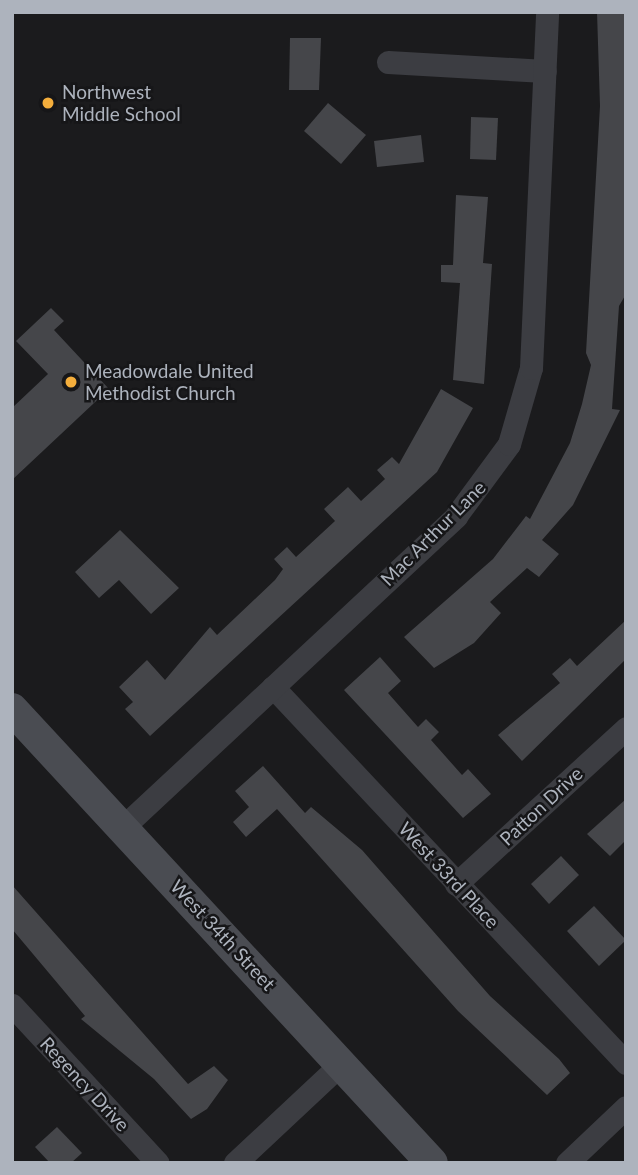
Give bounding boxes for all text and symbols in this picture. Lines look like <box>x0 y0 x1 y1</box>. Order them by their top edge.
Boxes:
place label: Northwest Middle School <box>62 81 181 125</box>
marker: Northwest Middle School <box>40 95 56 111</box>
place label: Meadowdale United Methodist Church <box>85 360 254 404</box>
marker: Meadowdale United Methodist Church <box>63 374 79 390</box>
street label: Mac Arthur Lane <box>375 475 491 591</box>
street label: Patton Drive <box>495 762 587 850</box>
street label: West 33rd Place <box>394 817 504 933</box>
street label: West 34th Street <box>166 875 280 995</box>
street label: Regency Drive <box>36 1032 134 1136</box>

